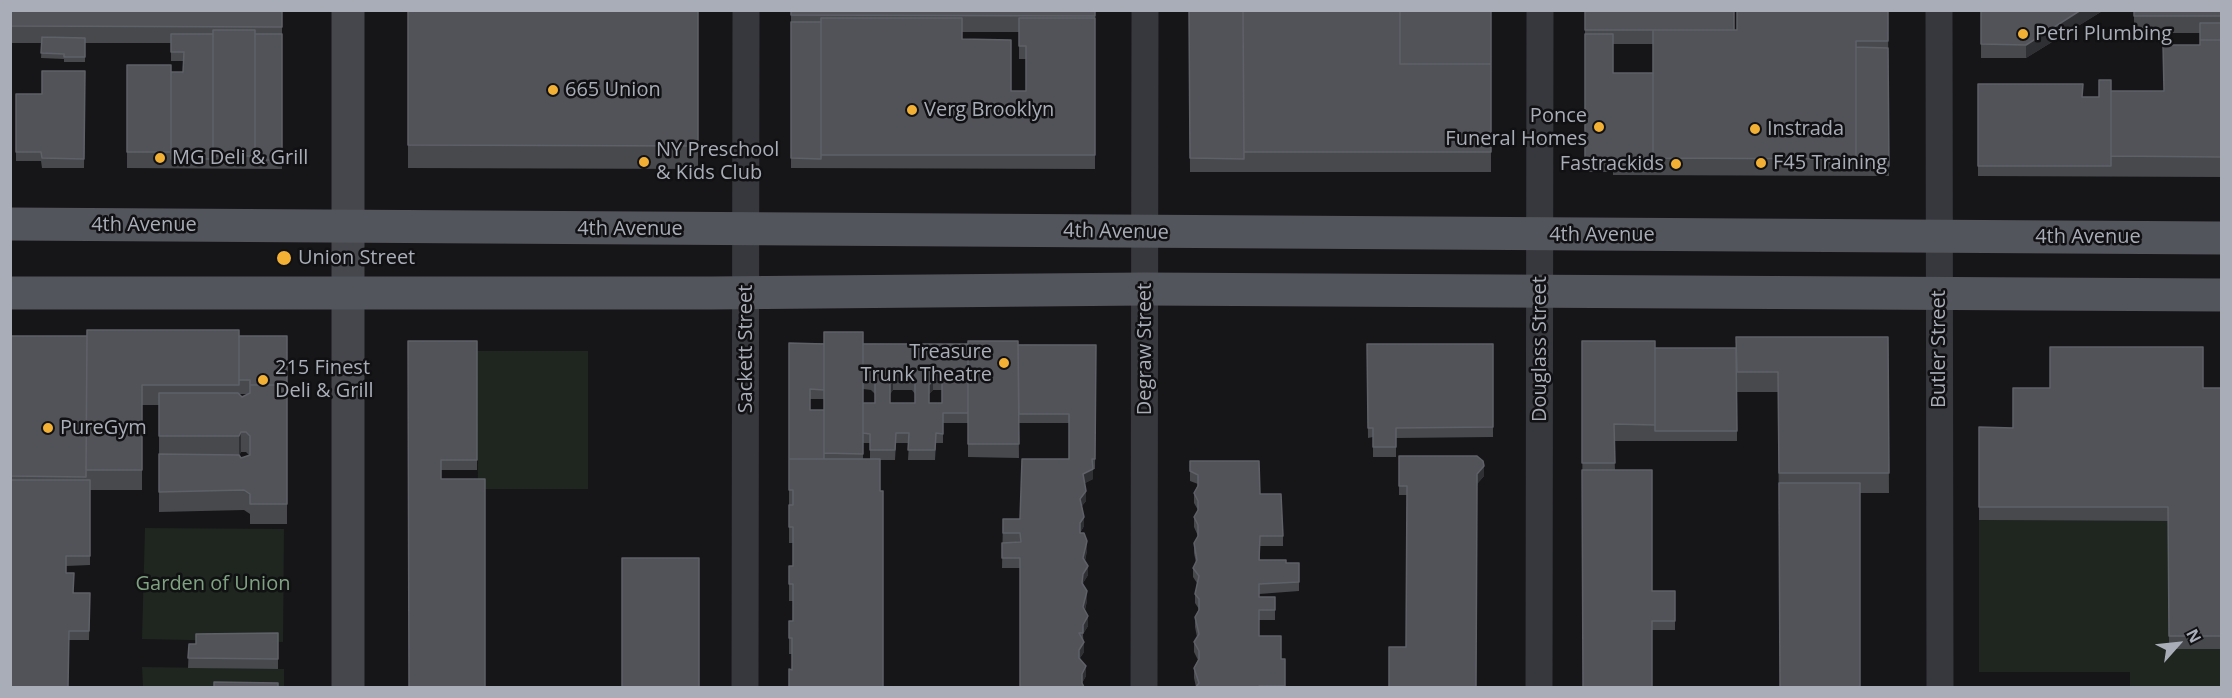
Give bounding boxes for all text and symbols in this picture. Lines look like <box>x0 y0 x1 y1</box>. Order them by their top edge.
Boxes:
place label: Petri Plumbing <box>2035 22 2172 46</box>
marker: Petri Plumbing <box>2016 27 2030 41</box>
place label: 665 Union <box>565 78 661 102</box>
marker: 665 Union <box>546 83 560 97</box>
place label: Verg Brooklyn <box>924 98 1054 122</box>
marker: Verg Brooklyn <box>905 103 919 117</box>
place label: Ponce Funeral Homes <box>1445 104 1587 151</box>
place label: Instrada <box>1767 117 1844 141</box>
marker: Ponce Funeral Homes <box>1592 120 1606 134</box>
marker: Instrada <box>1748 122 1762 136</box>
place label: NY Preschool & Kids Club <box>656 138 779 185</box>
place label: MG Deli & Grill <box>172 146 308 170</box>
marker: MG Deli & Grill <box>153 151 167 165</box>
place label: F45 Training <box>1773 151 1887 175</box>
place label: Fastrackids <box>1560 152 1664 176</box>
marker: NY Preschool & Kids Club <box>637 155 651 169</box>
marker: F45 Training <box>1754 156 1768 170</box>
marker: Fastrackids <box>1669 157 1683 171</box>
street label: 4th Avenue <box>91 213 197 237</box>
street label: 4th Avenue <box>577 217 683 241</box>
street label: 4th Avenue <box>1063 219 1169 245</box>
street label: 4th Avenue <box>1549 223 1655 247</box>
street label: 4th Avenue <box>2035 225 2141 249</box>
place label: Union Street <box>298 246 415 270</box>
marker: Union Street <box>275 249 293 267</box>
street label: Douglass Street <box>1528 276 1552 422</box>
street label: Degraw Street <box>1133 283 1157 415</box>
street label: Sackett Street <box>734 285 758 413</box>
street label: Butler Street <box>1927 290 1951 408</box>
place label: Treasure Trunk Theatre <box>860 340 992 387</box>
place label: 215 Finest Deli & Grill <box>275 356 374 403</box>
marker: Treasure Trunk Theatre <box>997 356 1011 370</box>
marker: 215 Finest Deli & Grill <box>256 373 270 387</box>
place label: PureGym <box>60 416 147 440</box>
marker: PureGym <box>41 421 55 435</box>
park label: Garden of Union <box>136 572 290 596</box>
north arrow <box>2148 614 2208 674</box>
text: N <box>2181 625 2207 647</box>

